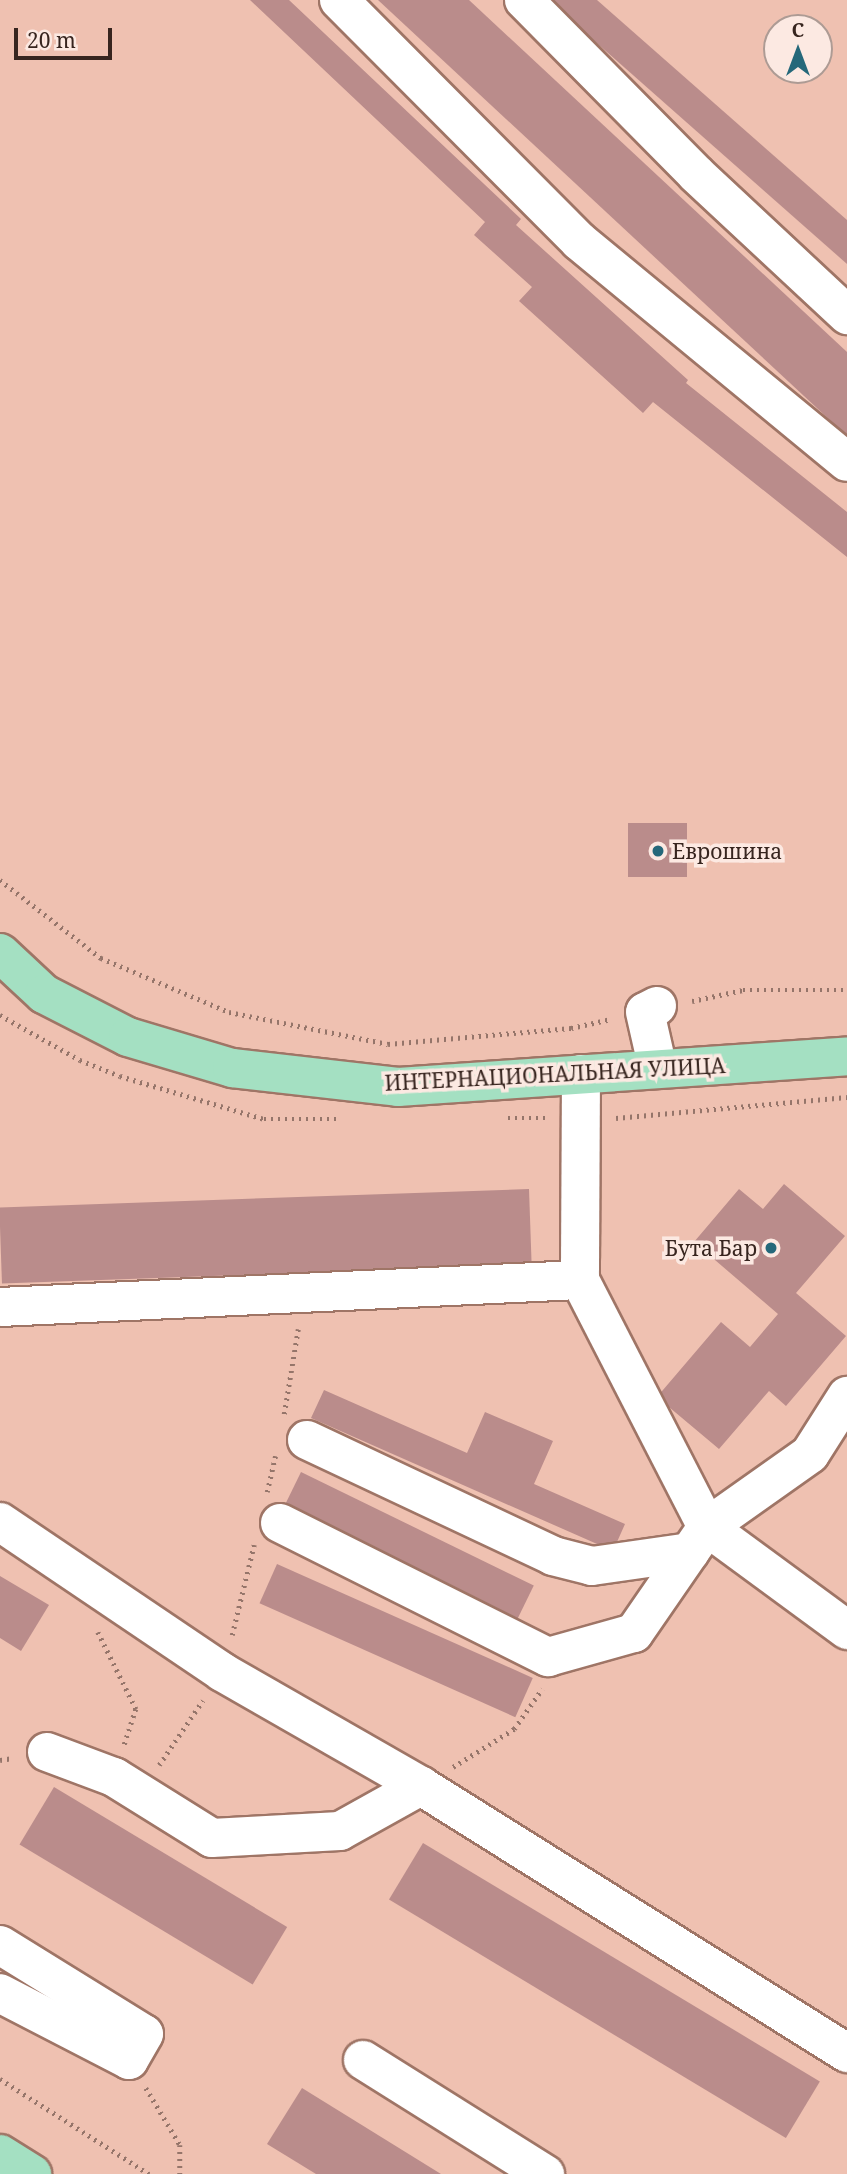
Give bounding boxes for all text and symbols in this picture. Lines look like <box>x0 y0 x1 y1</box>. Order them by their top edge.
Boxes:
scale bar <box>18 14 116 58</box>
north arrow <box>763 14 833 84</box>
text: С <box>792 17 804 43</box>
text: 20 m <box>27 26 76 54</box>
place label: Еврошина <box>672 838 782 864</box>
marker: Еврошина <box>650 843 666 859</box>
street label: ИНТЕРНАЦИОНАЛЬНАЯ УЛИЦА <box>384 1052 726 1096</box>
place label: Бута Бар <box>665 1235 757 1261</box>
marker: Бута Бар <box>763 1240 779 1256</box>

